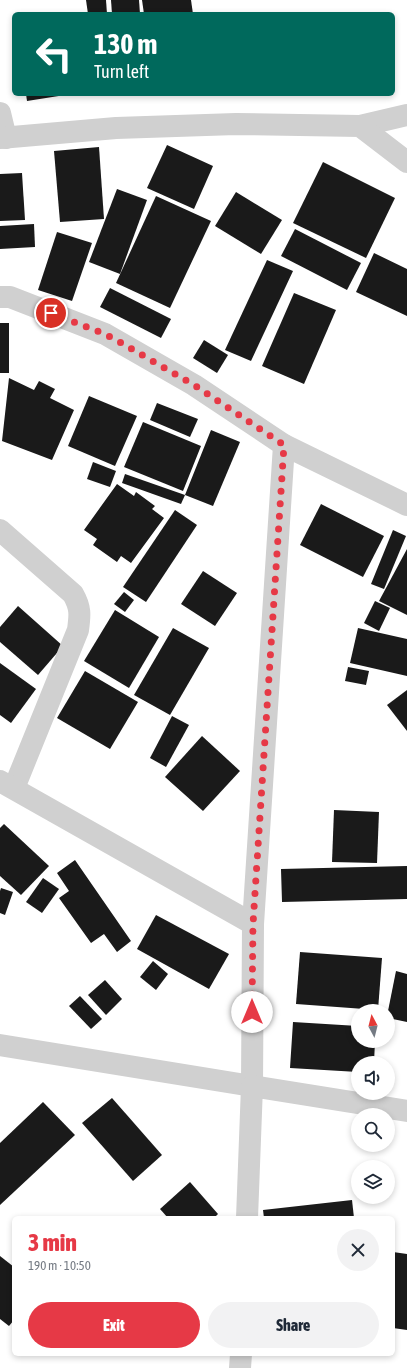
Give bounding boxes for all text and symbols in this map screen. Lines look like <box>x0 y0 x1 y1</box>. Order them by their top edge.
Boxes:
icon: left <box>28 28 80 80</box>
text: 130 m <box>94 28 157 60</box>
text: Turn left <box>94 61 149 82</box>
pin <box>34 296 68 330</box>
icon: arrive <box>40 302 62 324</box>
position arrow <box>231 991 273 1033</box>
north arrow <box>351 1004 395 1048</box>
map controls <box>351 1004 395 1204</box>
button: sound <box>351 1056 395 1100</box>
button: search <box>351 1108 395 1152</box>
button: layers <box>351 1160 395 1204</box>
text: 3 min <box>28 1229 77 1256</box>
button: close <box>337 1229 379 1271</box>
text: 190 m · 10:50 <box>28 1258 91 1273</box>
button: Exit <box>28 1302 200 1348</box>
button: Share <box>208 1302 379 1348</box>

